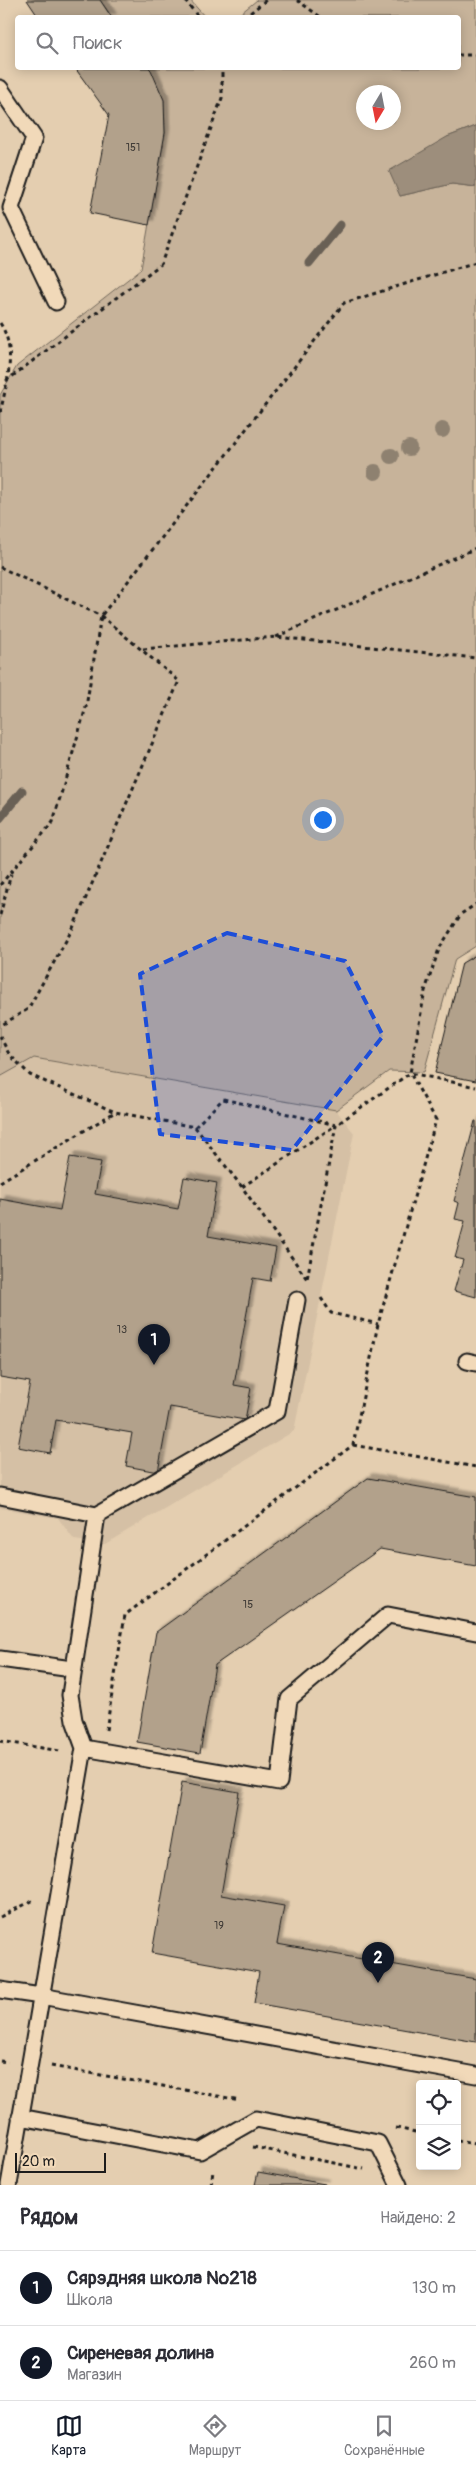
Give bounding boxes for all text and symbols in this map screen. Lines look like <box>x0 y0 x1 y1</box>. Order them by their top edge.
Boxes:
search box <box>15 15 461 70</box>
icon: search <box>33 29 61 57</box>
text: Поиск <box>73 31 123 55</box>
north arrow <box>356 85 401 130</box>
house number: 151 <box>126 141 140 154</box>
your location <box>310 807 336 833</box>
house number: 13 <box>117 1323 127 1336</box>
pin: 1 <box>138 1324 170 1365</box>
house number: 15 <box>243 1598 253 1611</box>
house number: 19 <box>214 1919 224 1932</box>
pin: 2 <box>362 1942 394 1983</box>
map controls <box>416 2080 461 2170</box>
button: locate <box>416 2080 461 2125</box>
button: layers <box>416 2125 461 2170</box>
scale bar <box>15 2150 106 2173</box>
text: 20 m <box>22 2153 55 2170</box>
text: Рядом <box>20 2204 78 2231</box>
text: Найдено: 2 <box>380 2208 456 2228</box>
text: Сярэдняя школа №218 <box>67 2266 257 2290</box>
text: 1 <box>33 2278 39 2298</box>
text: 130 m <box>412 2278 456 2298</box>
text: Школа <box>67 2290 113 2310</box>
text: Сиреневая долина <box>67 2341 214 2365</box>
text: 2 <box>32 2353 40 2373</box>
text: 260 m <box>409 2353 456 2373</box>
text: Магазин <box>67 2365 122 2385</box>
tab: Карта <box>51 2412 86 2459</box>
tab: Маршрут <box>189 2412 241 2459</box>
tab: Сохранённые <box>344 2412 425 2459</box>

